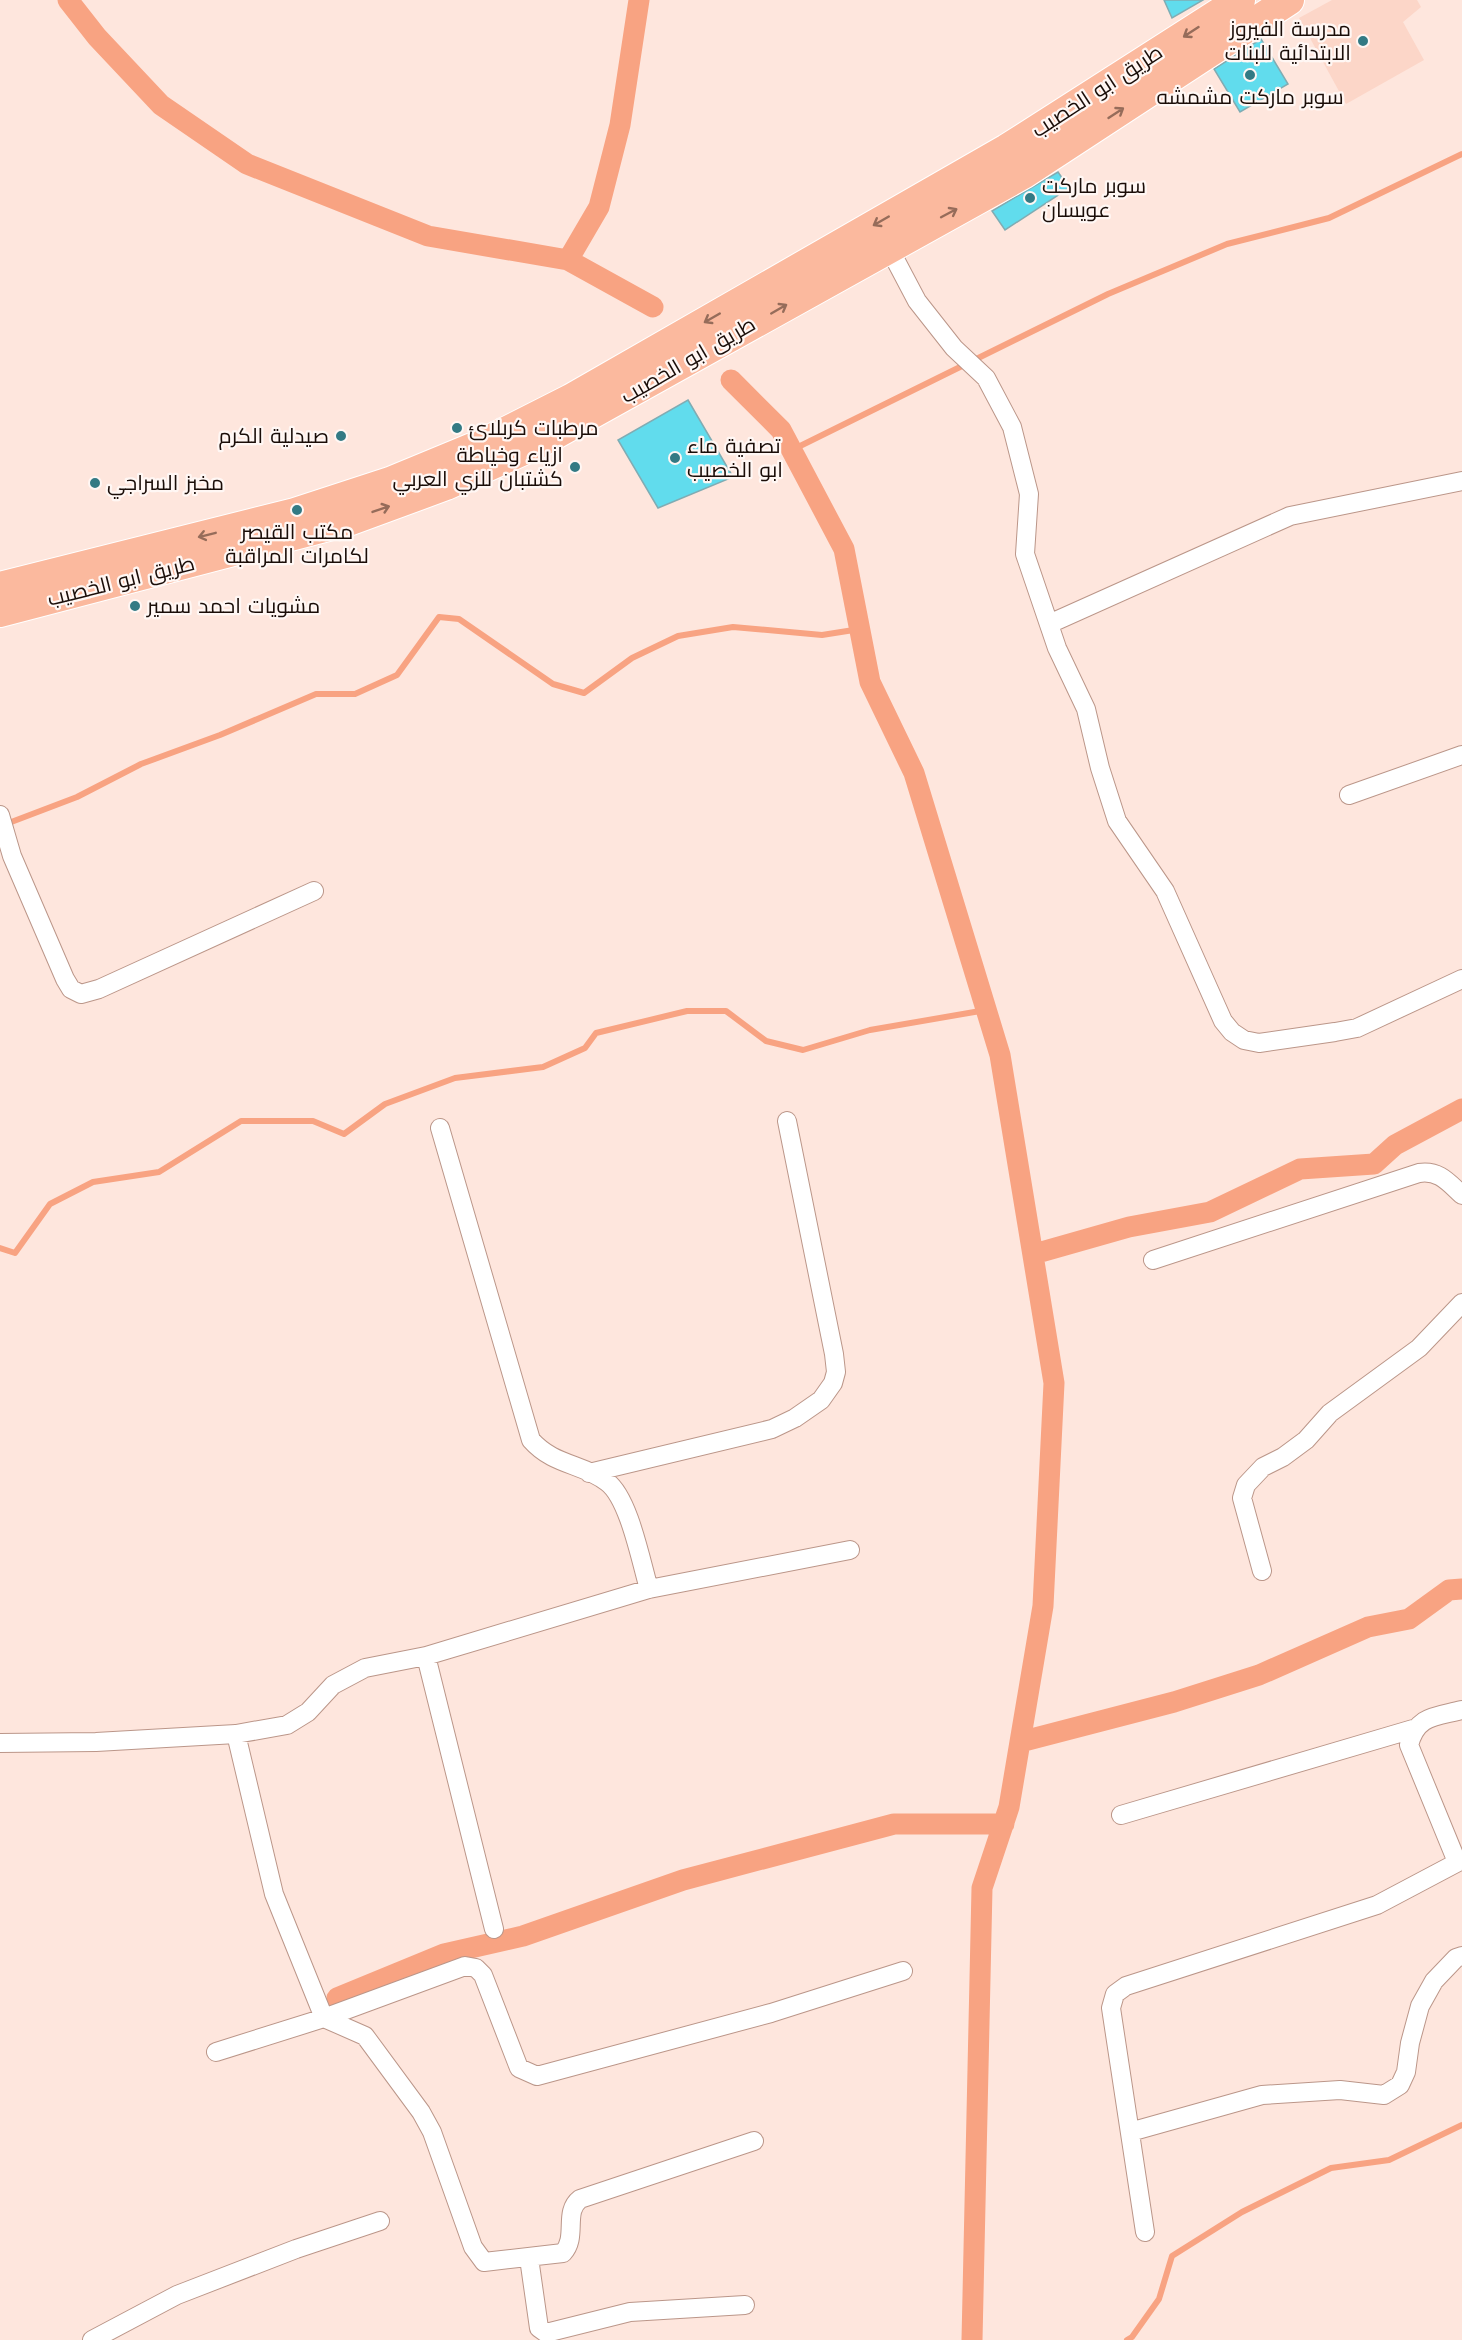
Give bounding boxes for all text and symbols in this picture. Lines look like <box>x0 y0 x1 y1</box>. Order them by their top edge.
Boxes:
place label: مدرسة الفيروز الابتدائية للبنات <box>1225 16 1351 65</box>
one-way arrow <box>1182 25 1199 38</box>
marker: مدرسة الفيروز الابتدائية للبنات <box>1356 34 1370 48</box>
street label: طريق ابو الخصيب <box>1027 39 1167 143</box>
marker: سوبر ماركت مشمشه <box>1243 68 1257 82</box>
place label: سوبر ماركت مشمشه <box>1156 84 1344 109</box>
one-way arrow <box>1107 107 1124 119</box>
place label: سوبر ماركت عويسان <box>1042 173 1146 223</box>
marker: سوبر ماركت عويسان <box>1023 191 1037 205</box>
one-way arrow <box>940 207 958 218</box>
one-way arrow <box>873 215 890 227</box>
one-way arrow <box>770 302 787 314</box>
street label: طريق ابو الخصيب <box>616 311 760 409</box>
one-way arrow <box>704 312 721 324</box>
place label: مرطبات كربلائ <box>469 415 598 441</box>
marker: مرطبات كربلائ <box>450 421 464 435</box>
place label: صيدلية الكرم <box>218 423 329 450</box>
marker: صيدلية الكرم <box>334 429 348 443</box>
place label: تصفية ماء ابو الخصيب <box>687 433 783 482</box>
place label: ازياء وخياطة كشتبان للزي العربي <box>392 442 563 495</box>
marker: تصفية ماء ابو الخصيب <box>668 451 682 465</box>
marker: ازياء وخياطة كشتبان للزي العربي <box>568 460 582 474</box>
place label: مخبز السراجي <box>107 470 224 499</box>
marker: مخبز السراجي <box>88 476 102 490</box>
marker: مكتب القيصر لكامرات المراقبة <box>290 503 304 517</box>
one-way arrow <box>371 503 390 514</box>
place label: مكتب القيصر لكامرات المراقبة <box>225 519 369 568</box>
one-way arrow <box>198 530 217 542</box>
street label: طريق ابو الخصيب <box>45 550 197 612</box>
place label: مشويات احمد سمير <box>146 593 320 618</box>
marker: مشويات احمد سمير <box>128 599 142 613</box>

